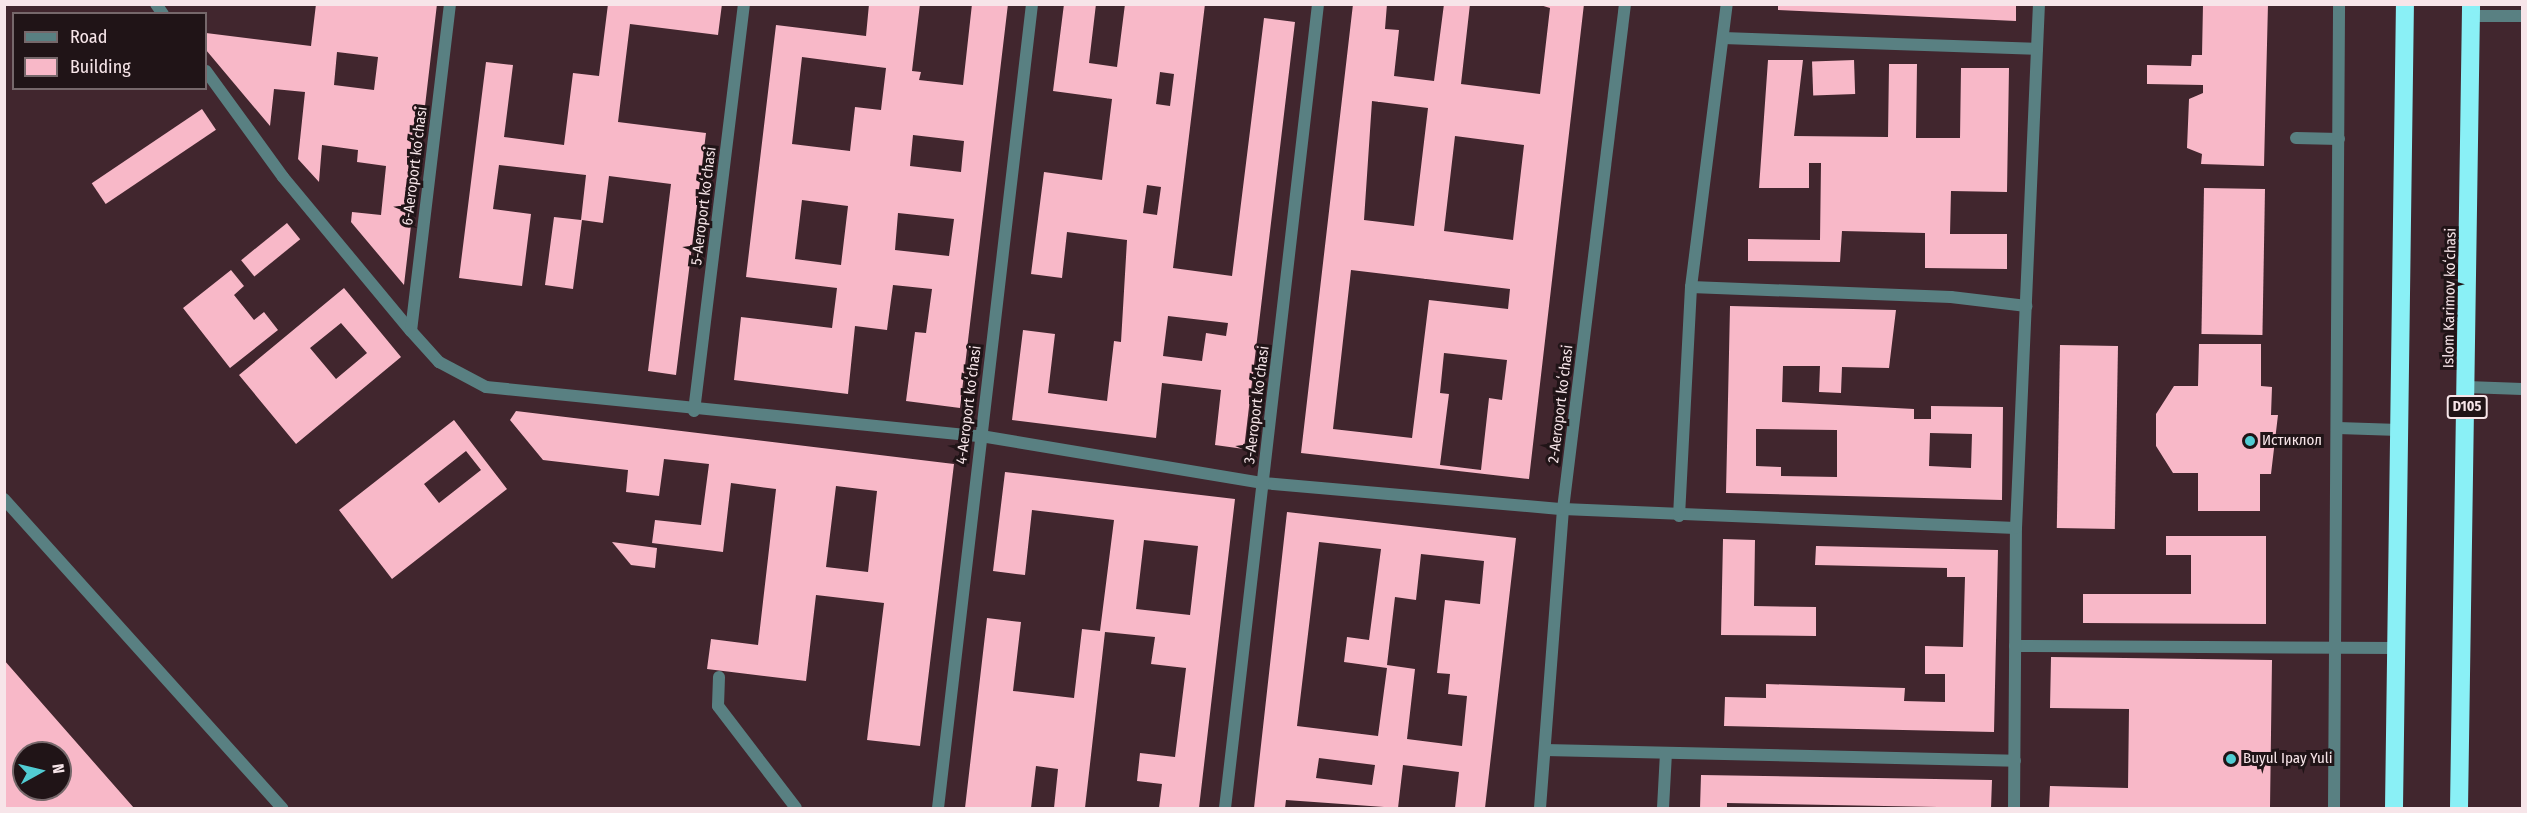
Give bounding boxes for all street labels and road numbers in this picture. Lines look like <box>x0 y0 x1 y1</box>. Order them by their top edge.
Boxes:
street label: 6-Aeroport koʻchasi <box>399 106 431 226</box>
street label: 5-Aeroport koʻchasi <box>688 146 720 266</box>
street label: Islom Karimov koʻchasi <box>2440 228 2460 368</box>
street label: 2-Aeroport koʻchasi <box>1545 344 1577 464</box>
street label: 4-Aeroport koʻchasi <box>953 345 985 465</box>
street label: 3-Aeroport koʻchasi <box>1241 345 1273 465</box>
road number: D105 <box>2446 396 2488 418</box>

